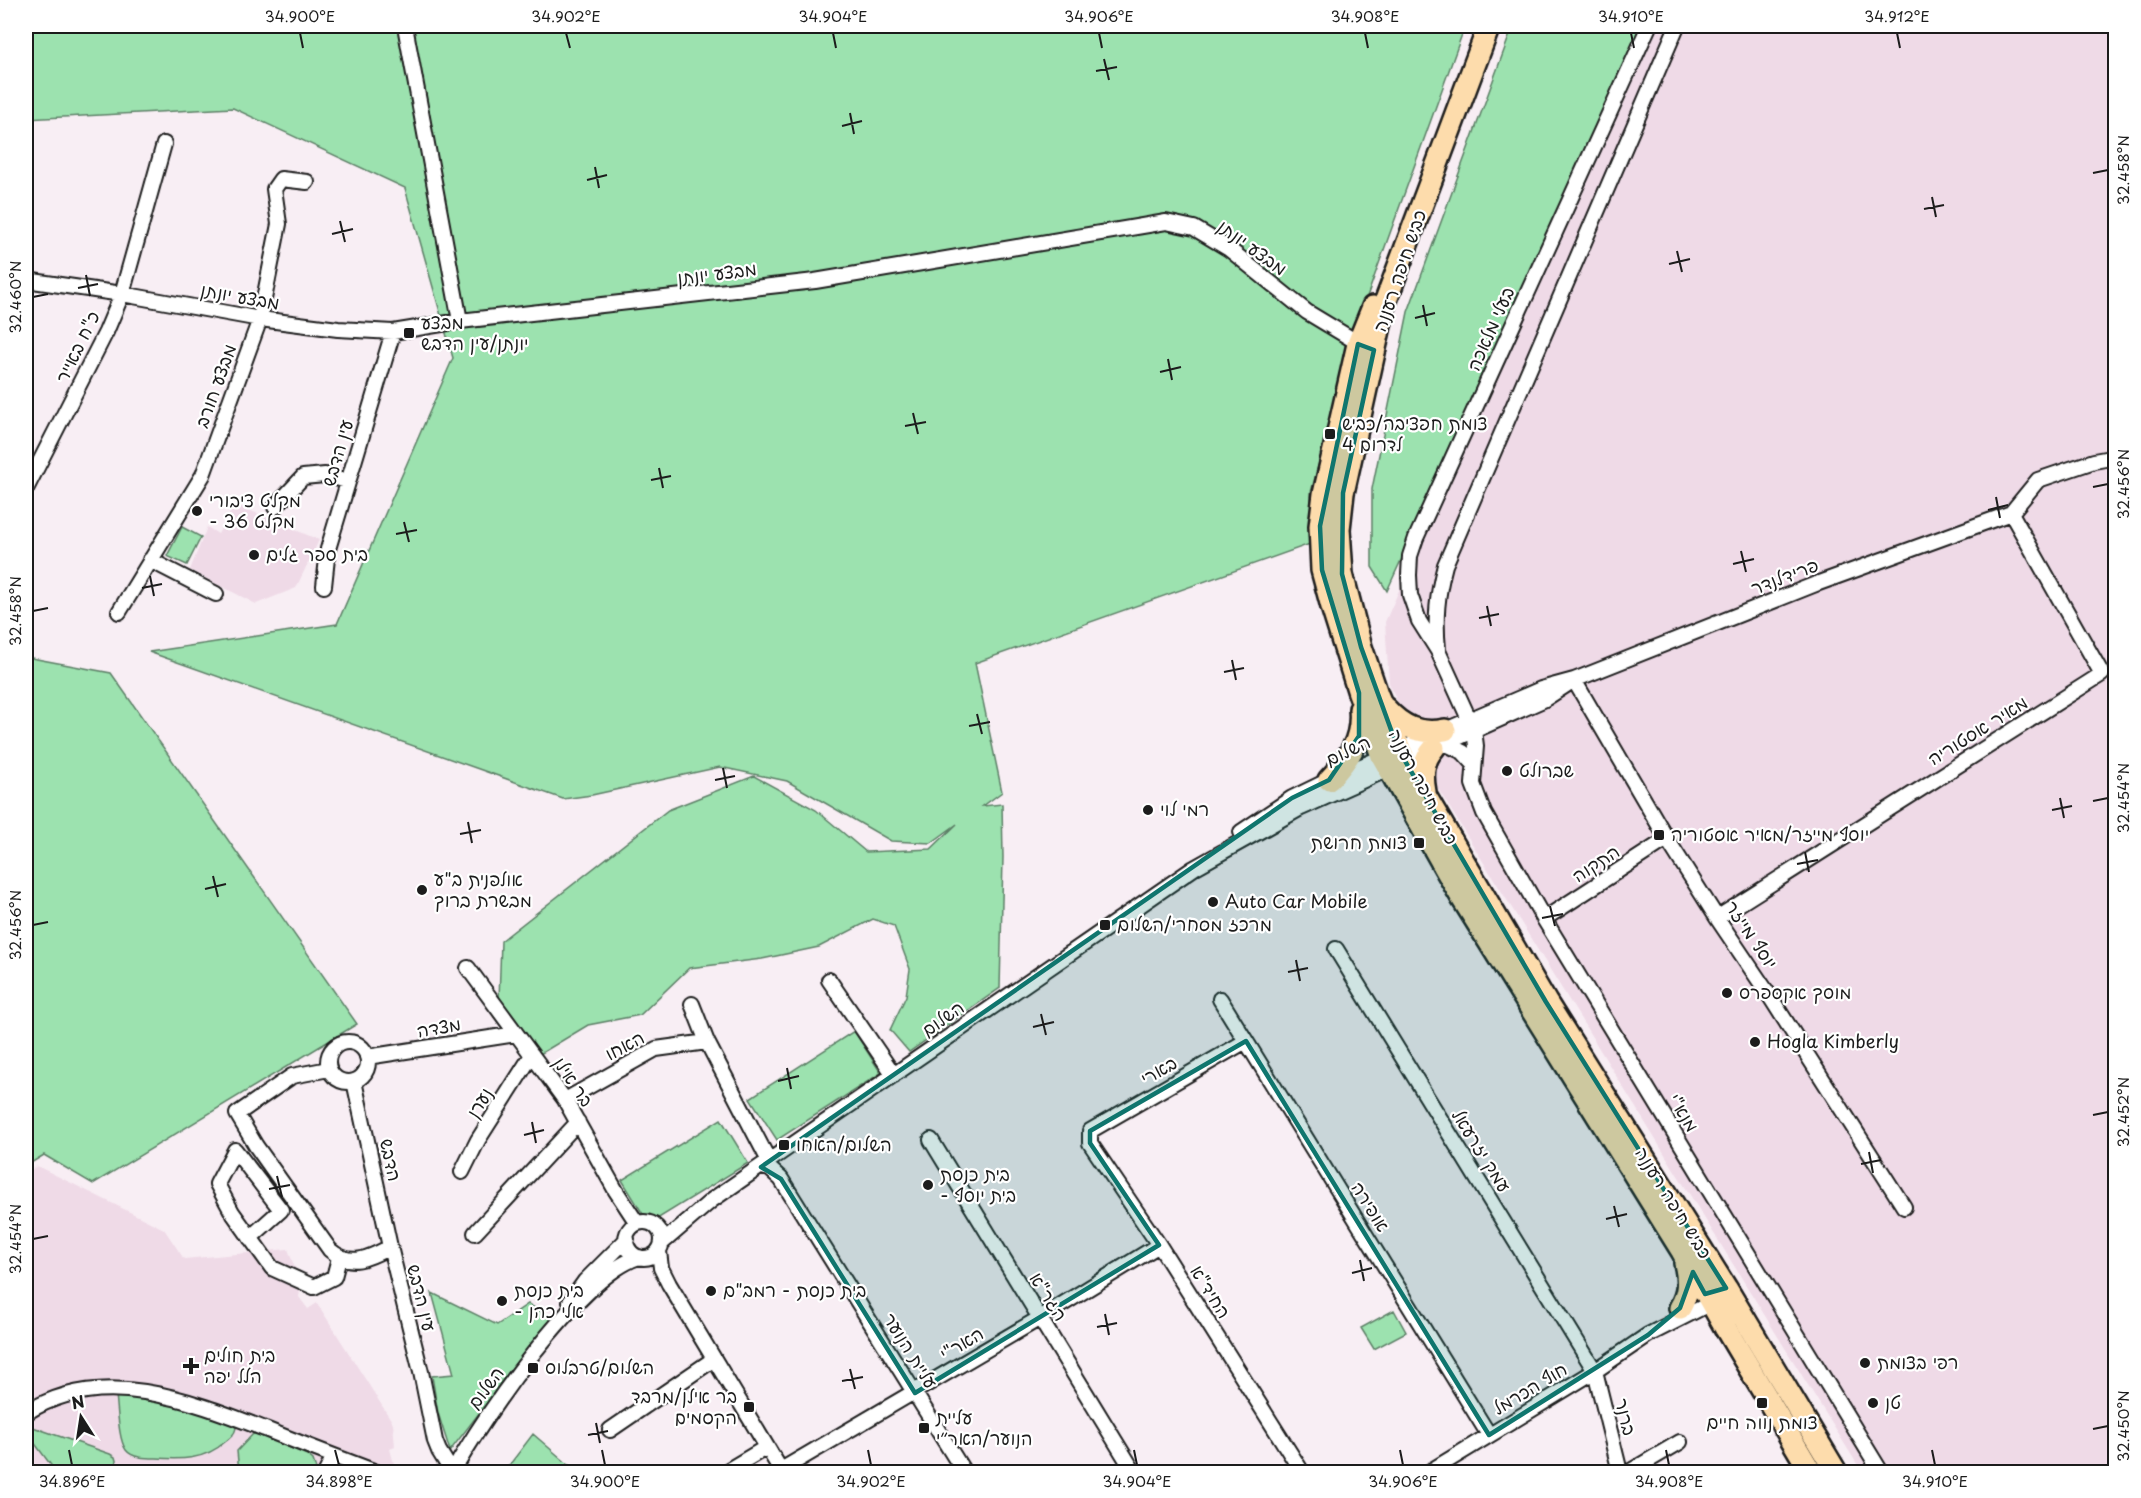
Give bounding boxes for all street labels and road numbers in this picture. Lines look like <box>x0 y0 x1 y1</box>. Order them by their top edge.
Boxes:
street label: כביש חיפה רעננה <box>1365 206 1432 335</box>
street label: מבצע יונתן <box>1213 212 1293 281</box>
street label: מבצע יונתן <box>675 254 758 291</box>
street label: מבצע יונתן <box>198 275 282 316</box>
street label: בעלי מלאכה <box>1459 282 1520 375</box>
street label: כ"ח באייר <box>48 306 106 387</box>
street label: מבצע חורב <box>187 340 242 431</box>
street label: עין הדבש <box>314 416 359 489</box>
street label: פרידלנדר <box>1747 550 1822 601</box>
street label: מאיר אסטוריה <box>1922 688 2032 771</box>
street label: כביש חיפה רעננה <box>1382 724 1466 849</box>
street label: השלום <box>1320 727 1374 772</box>
street label: התקוה <box>1566 837 1624 888</box>
street label: יוסף מייזר <box>1719 895 1785 974</box>
street label: השלום <box>915 993 969 1042</box>
street label: מצדה <box>415 1010 463 1043</box>
street label: האחו <box>600 1023 649 1066</box>
street label: בארי <box>1135 1048 1182 1091</box>
street label: בר אילן <box>548 1051 601 1112</box>
street label: נערן <box>459 1082 498 1123</box>
street label: מנא"י <box>1662 1088 1706 1137</box>
street label: עמק יזרעאל <box>1446 1103 1519 1197</box>
street label: הדבש <box>374 1136 409 1184</box>
street label: כביש חיפה רעננה <box>1629 1141 1719 1263</box>
street label: אופירה <box>1345 1176 1397 1237</box>
street label: החיד"א <box>1184 1259 1238 1323</box>
street label: עין הדבש <box>401 1261 444 1334</box>
street label: הגר"א <box>1024 1267 1075 1326</box>
street label: עליית הנוער <box>877 1307 945 1393</box>
street label: האר"י <box>934 1319 988 1366</box>
street label: חוף הכרמל <box>1487 1355 1572 1421</box>
street label: השלום <box>460 1360 510 1414</box>
street label: ברנר <box>1609 1395 1644 1438</box>

